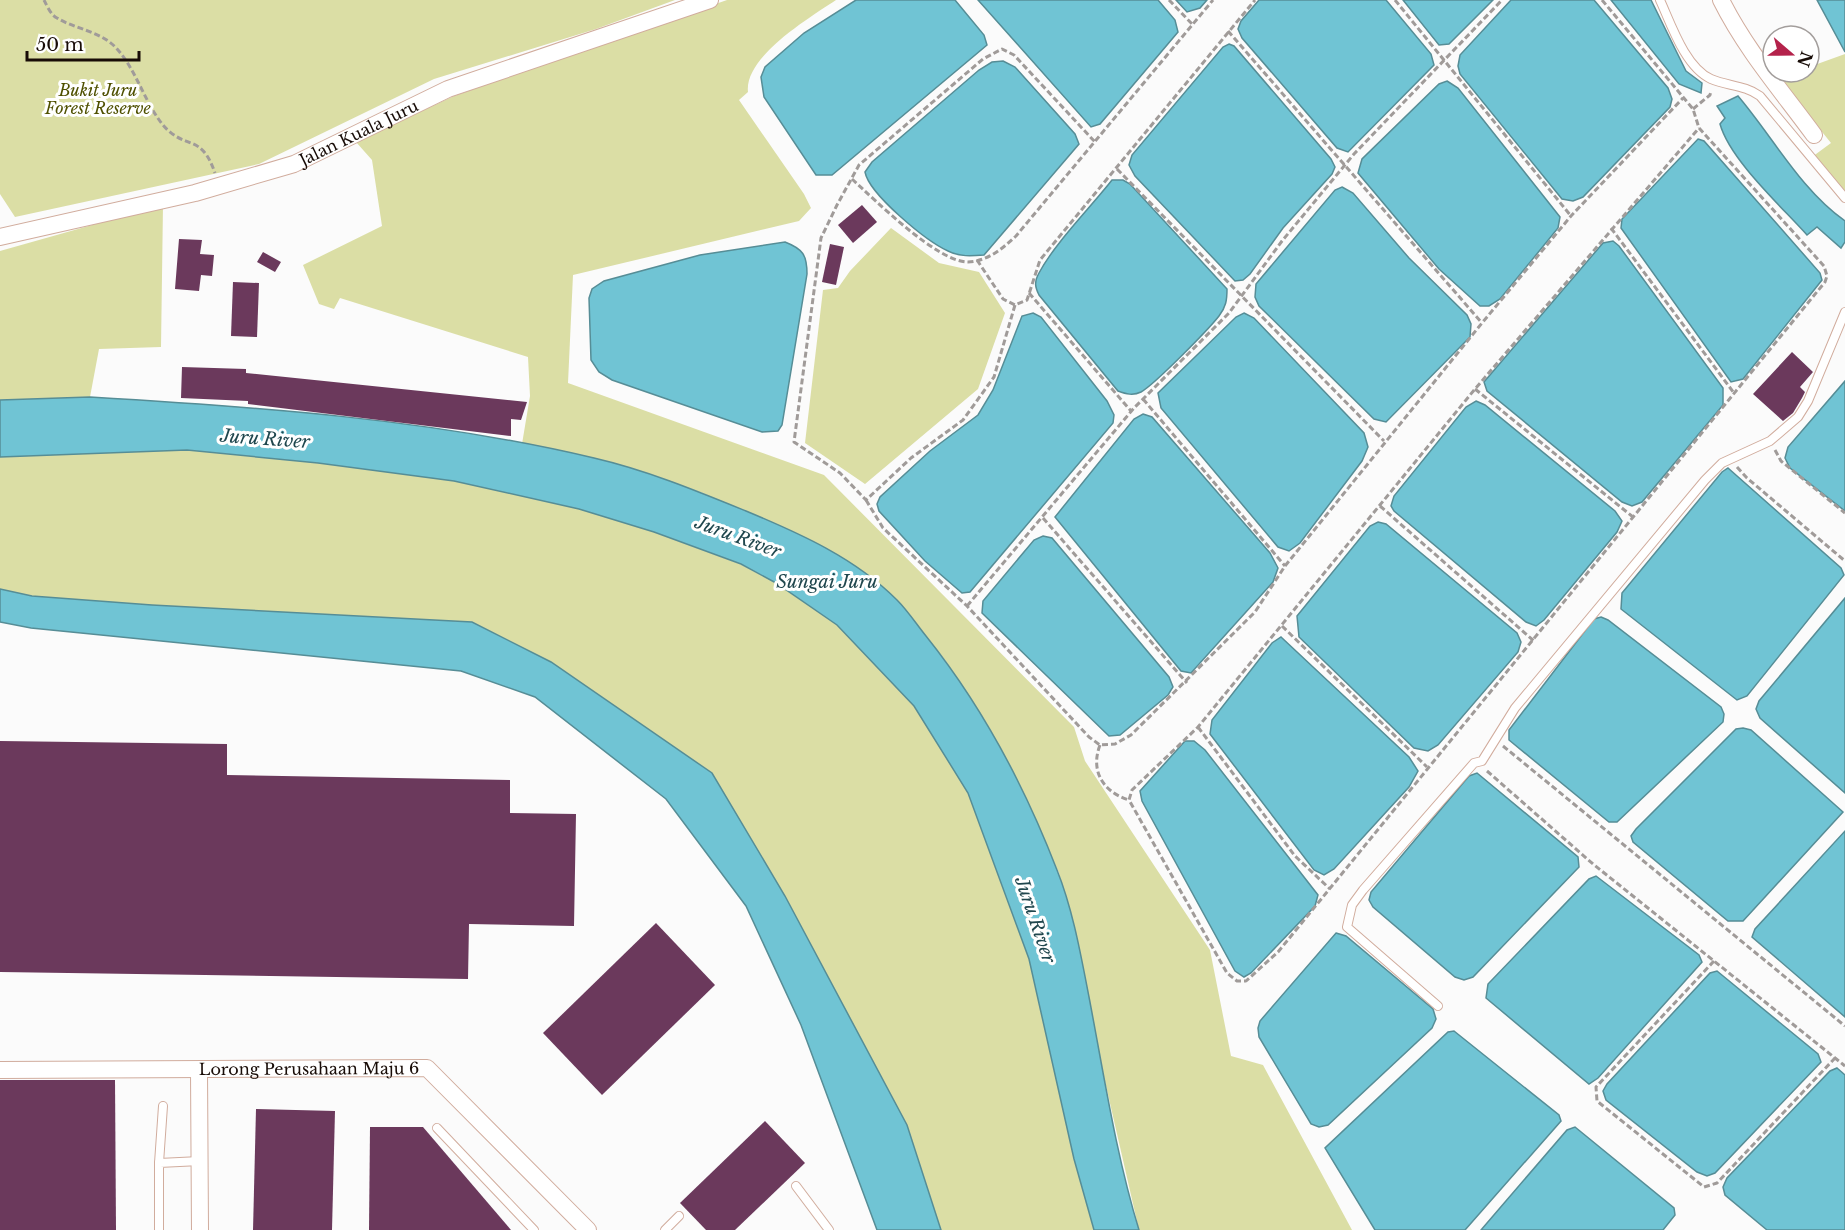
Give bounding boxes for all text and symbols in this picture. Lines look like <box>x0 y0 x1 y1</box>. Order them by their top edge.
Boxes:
scale bar <box>27 24 140 62</box>
north arrow <box>1761 24 1821 84</box>
text: 50 m <box>36 34 84 56</box>
text: N <box>1793 49 1817 70</box>
park label: Bukit Juru Forest Reserve <box>44 80 152 118</box>
street label: Jalan Kuala Juru <box>294 95 422 171</box>
water label: Juru River <box>218 425 311 453</box>
water label: Juru River <box>691 511 785 563</box>
water label: Sungai Juru <box>776 571 878 593</box>
water label: Juru River <box>1010 873 1060 967</box>
street label: Lorong Perusahaan Maju 6 <box>199 1058 419 1079</box>

